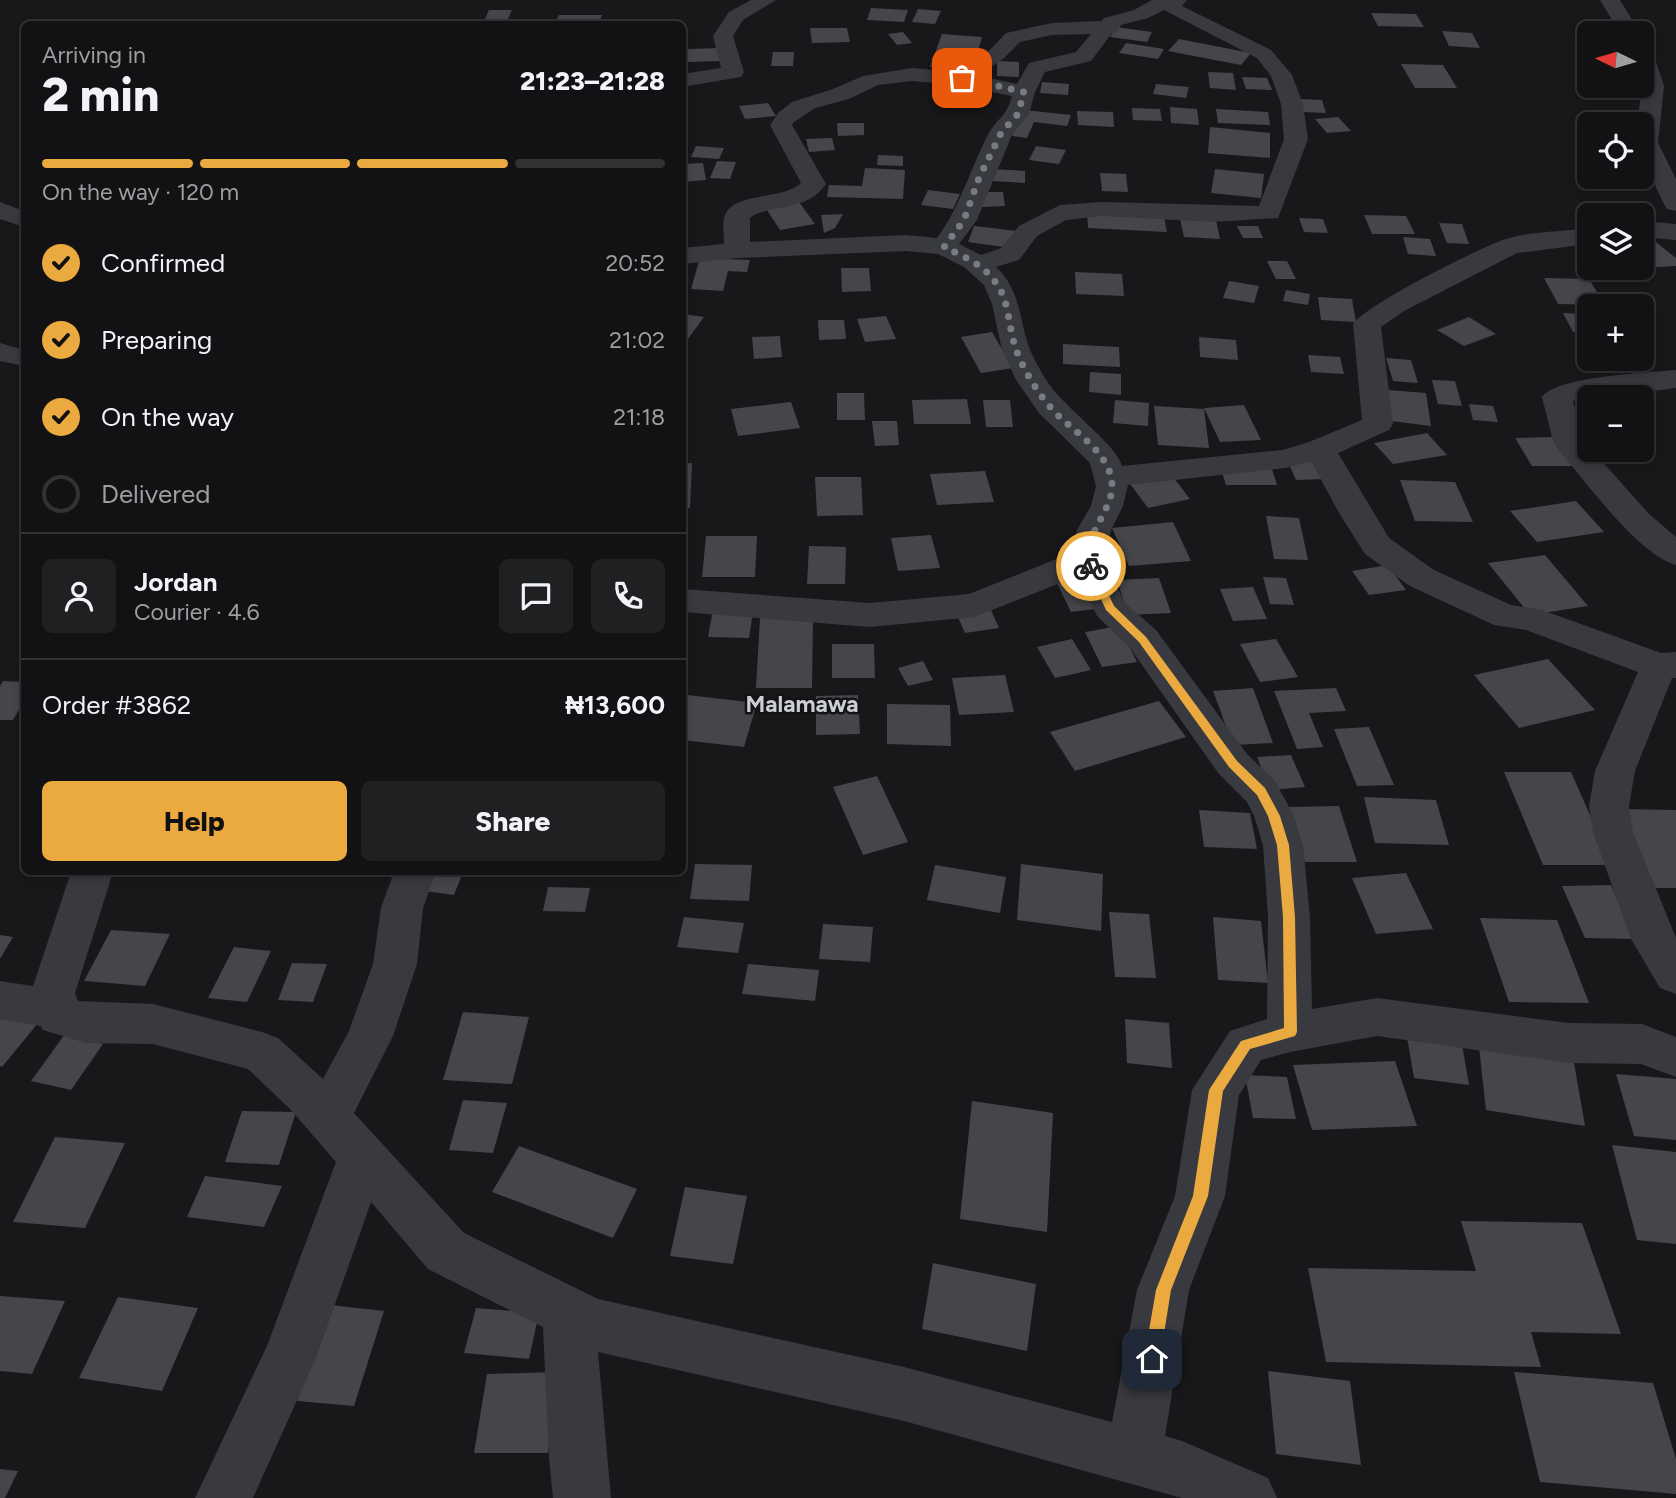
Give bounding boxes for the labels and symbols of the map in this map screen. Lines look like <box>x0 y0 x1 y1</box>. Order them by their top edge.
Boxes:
north arrow <box>1577 21 1654 98</box>
pin <box>932 48 992 108</box>
courier <box>1056 531 1126 601</box>
district label: Malamawa <box>746 690 858 718</box>
pin <box>1122 1329 1182 1389</box>

